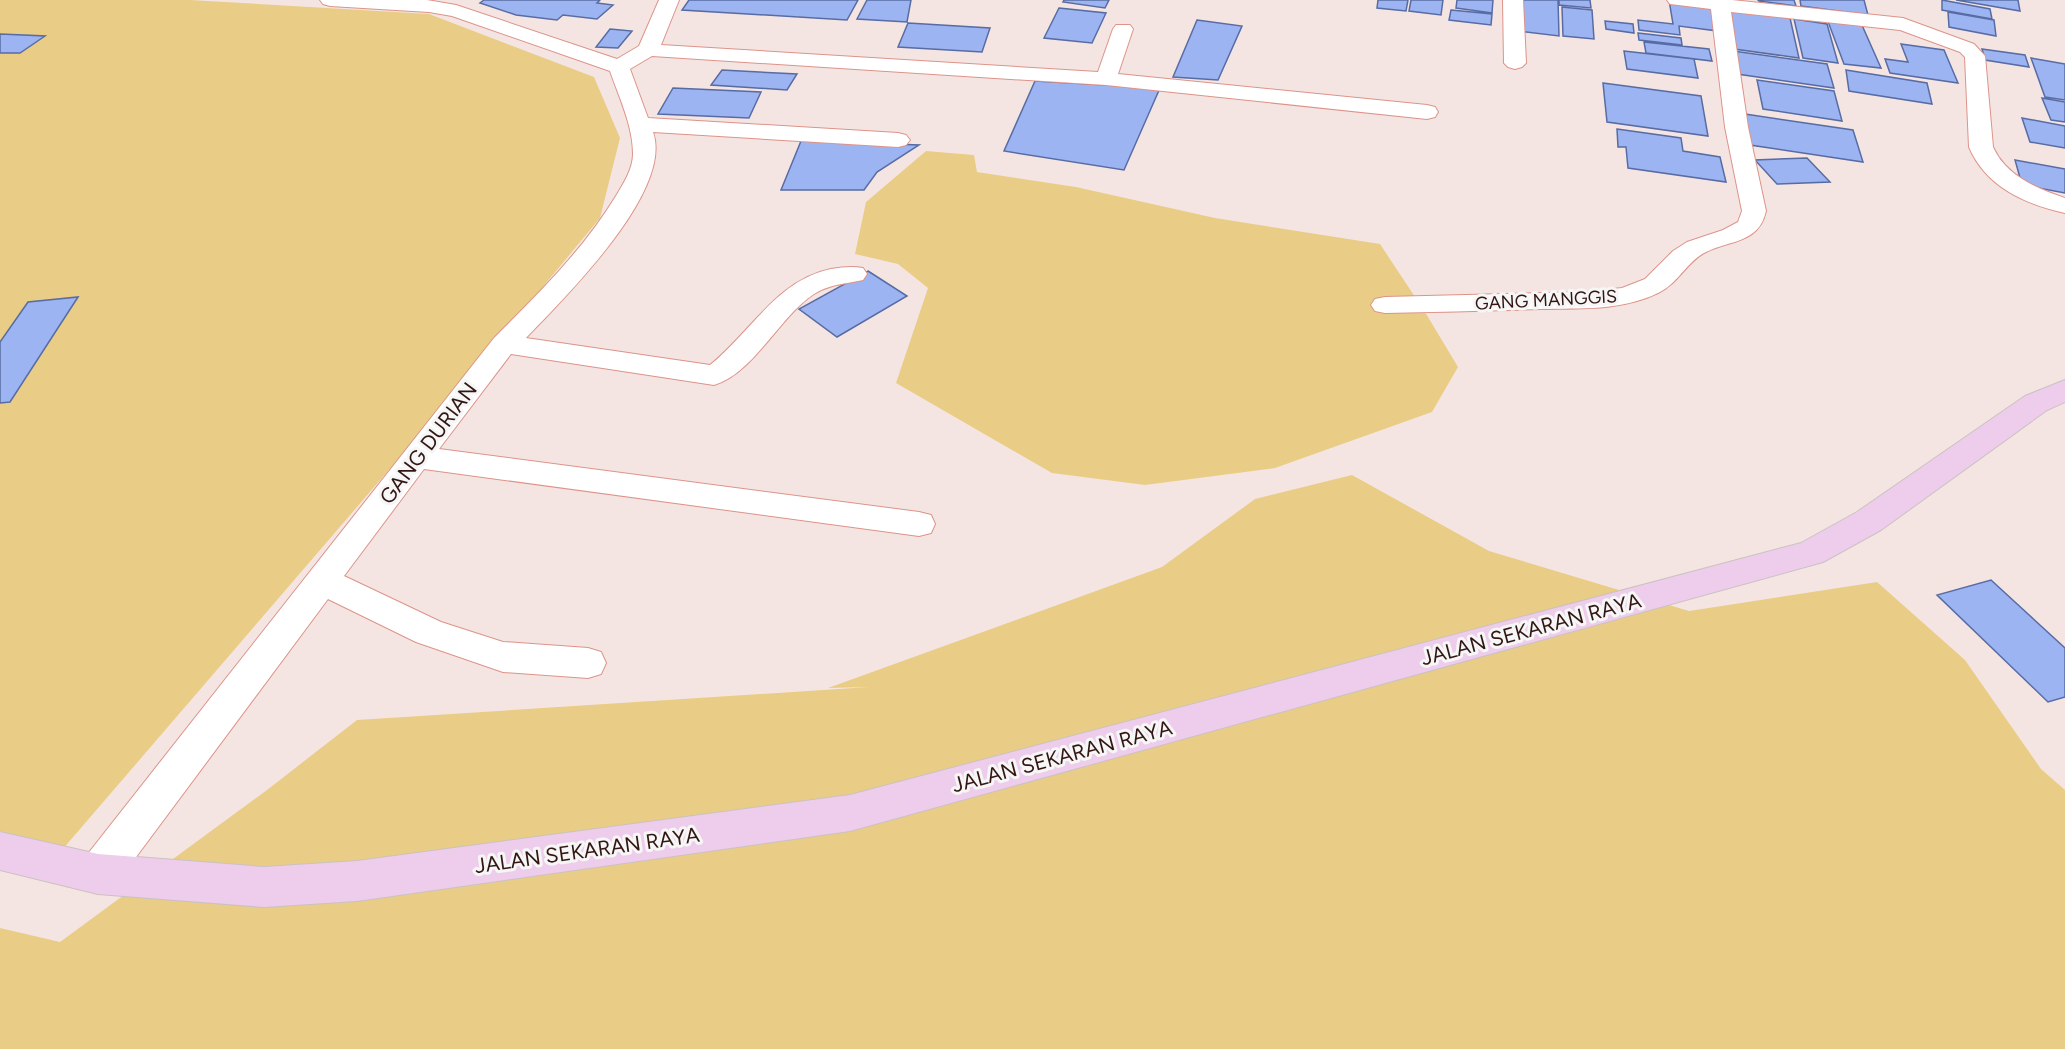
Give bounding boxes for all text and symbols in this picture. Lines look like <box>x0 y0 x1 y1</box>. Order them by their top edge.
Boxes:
street label: GANG MANGGIS <box>1474 285 1618 315</box>
street label: GANG DURIAN <box>374 377 482 509</box>
street label: JALAN SEKARAN RAYA <box>1418 588 1644 670</box>
street label: JALAN SEKARAN RAYA <box>949 715 1175 797</box>
street label: JALAN SEKARAN RAYA <box>473 822 701 878</box>

